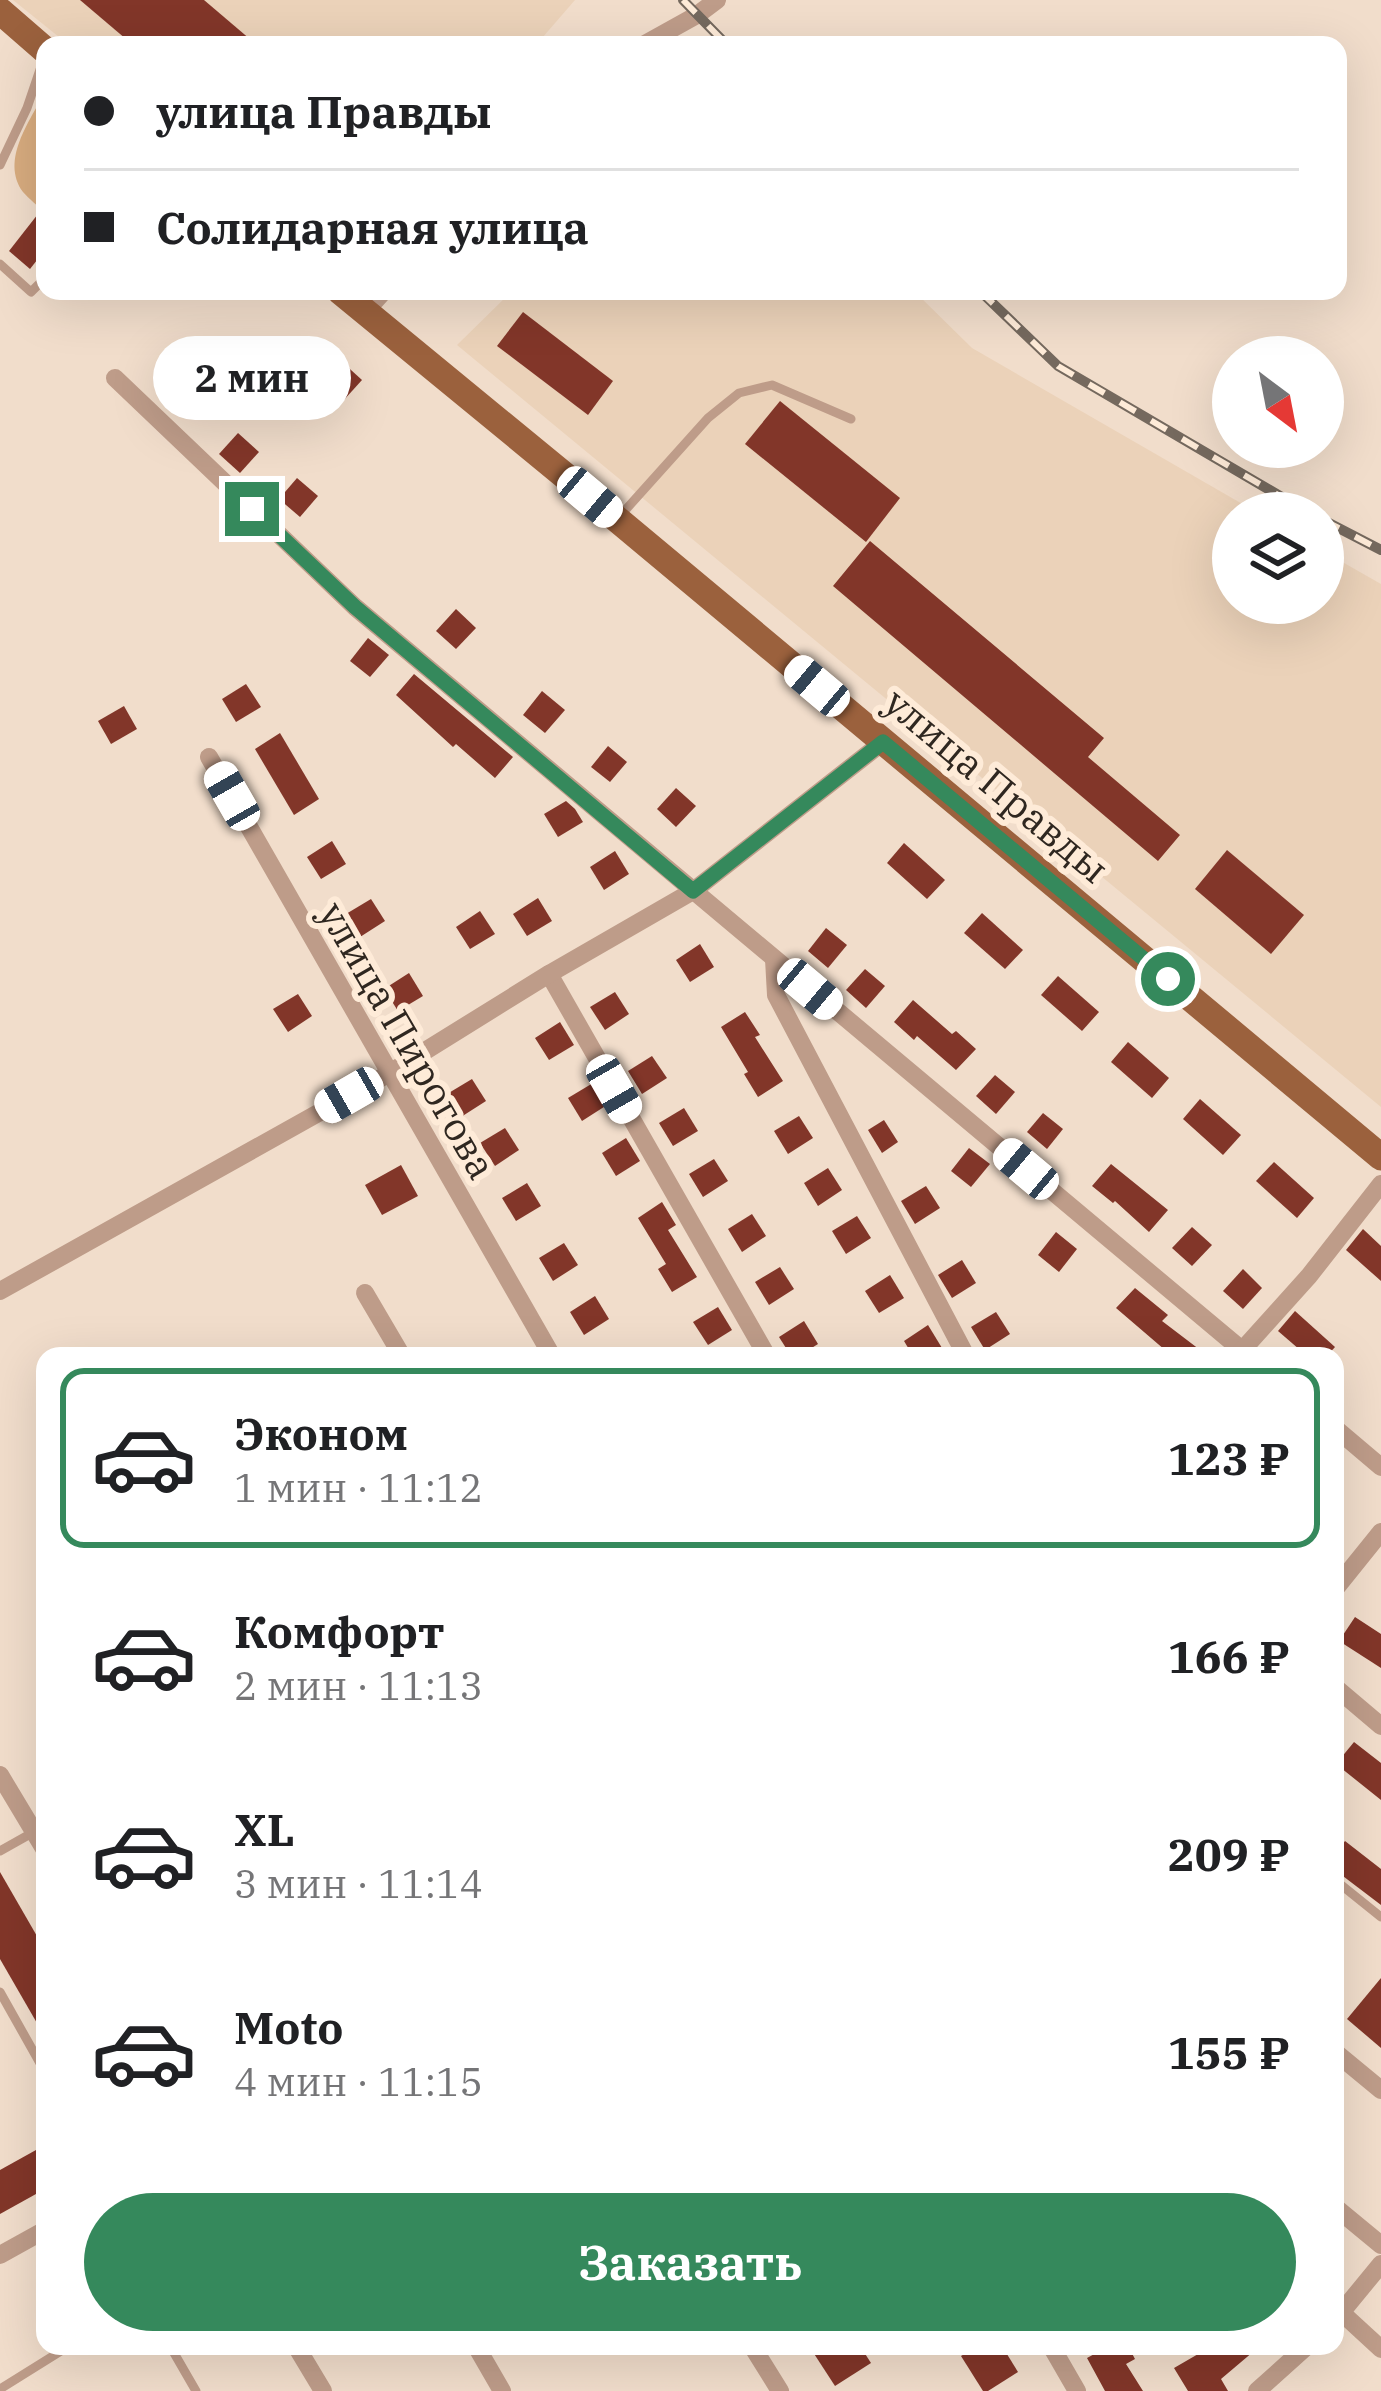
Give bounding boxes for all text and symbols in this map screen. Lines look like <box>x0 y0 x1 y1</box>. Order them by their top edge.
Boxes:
text: улица Правды <box>156 82 492 140</box>
text: Солидарная улица <box>156 198 589 256</box>
callout: 2 мин <box>153 335 351 419</box>
north arrow <box>1212 336 1344 468</box>
map controls <box>1212 336 1344 624</box>
text: 2 мин <box>195 352 309 403</box>
car <box>551 460 629 534</box>
route end <box>225 482 279 536</box>
button: layers <box>1212 492 1344 624</box>
car <box>778 649 856 723</box>
street label: улица Правды <box>874 676 1120 894</box>
car <box>198 756 266 836</box>
street label: улица Пирогова <box>308 892 508 1188</box>
car <box>771 952 849 1026</box>
route start <box>1141 952 1195 1006</box>
car <box>580 1049 648 1129</box>
car <box>309 1061 389 1129</box>
car <box>987 1132 1065 1206</box>
icon: car <box>90 1404 198 1512</box>
text: Эконом <box>234 1404 408 1462</box>
text: 123 ₽ <box>1168 1429 1290 1487</box>
text: 1 мин · 11:12 <box>234 1462 483 1513</box>
icon: car <box>90 1602 198 1710</box>
text: Комфорт <box>234 1602 445 1660</box>
text: 166 ₽ <box>1168 1627 1290 1685</box>
text: 2 мин · 11:13 <box>234 1660 483 1711</box>
icon: car <box>90 1800 198 1908</box>
text: XL <box>234 1800 295 1858</box>
text: 209 ₽ <box>1168 1825 1290 1883</box>
text: 3 мин · 11:14 <box>234 1858 483 1909</box>
icon: car <box>90 1998 198 2106</box>
text: Moto <box>234 1998 344 2056</box>
text: 155 ₽ <box>1168 2023 1290 2081</box>
text: 4 мин · 11:15 <box>234 2056 483 2107</box>
button: Заказать <box>84 2193 1296 2331</box>

